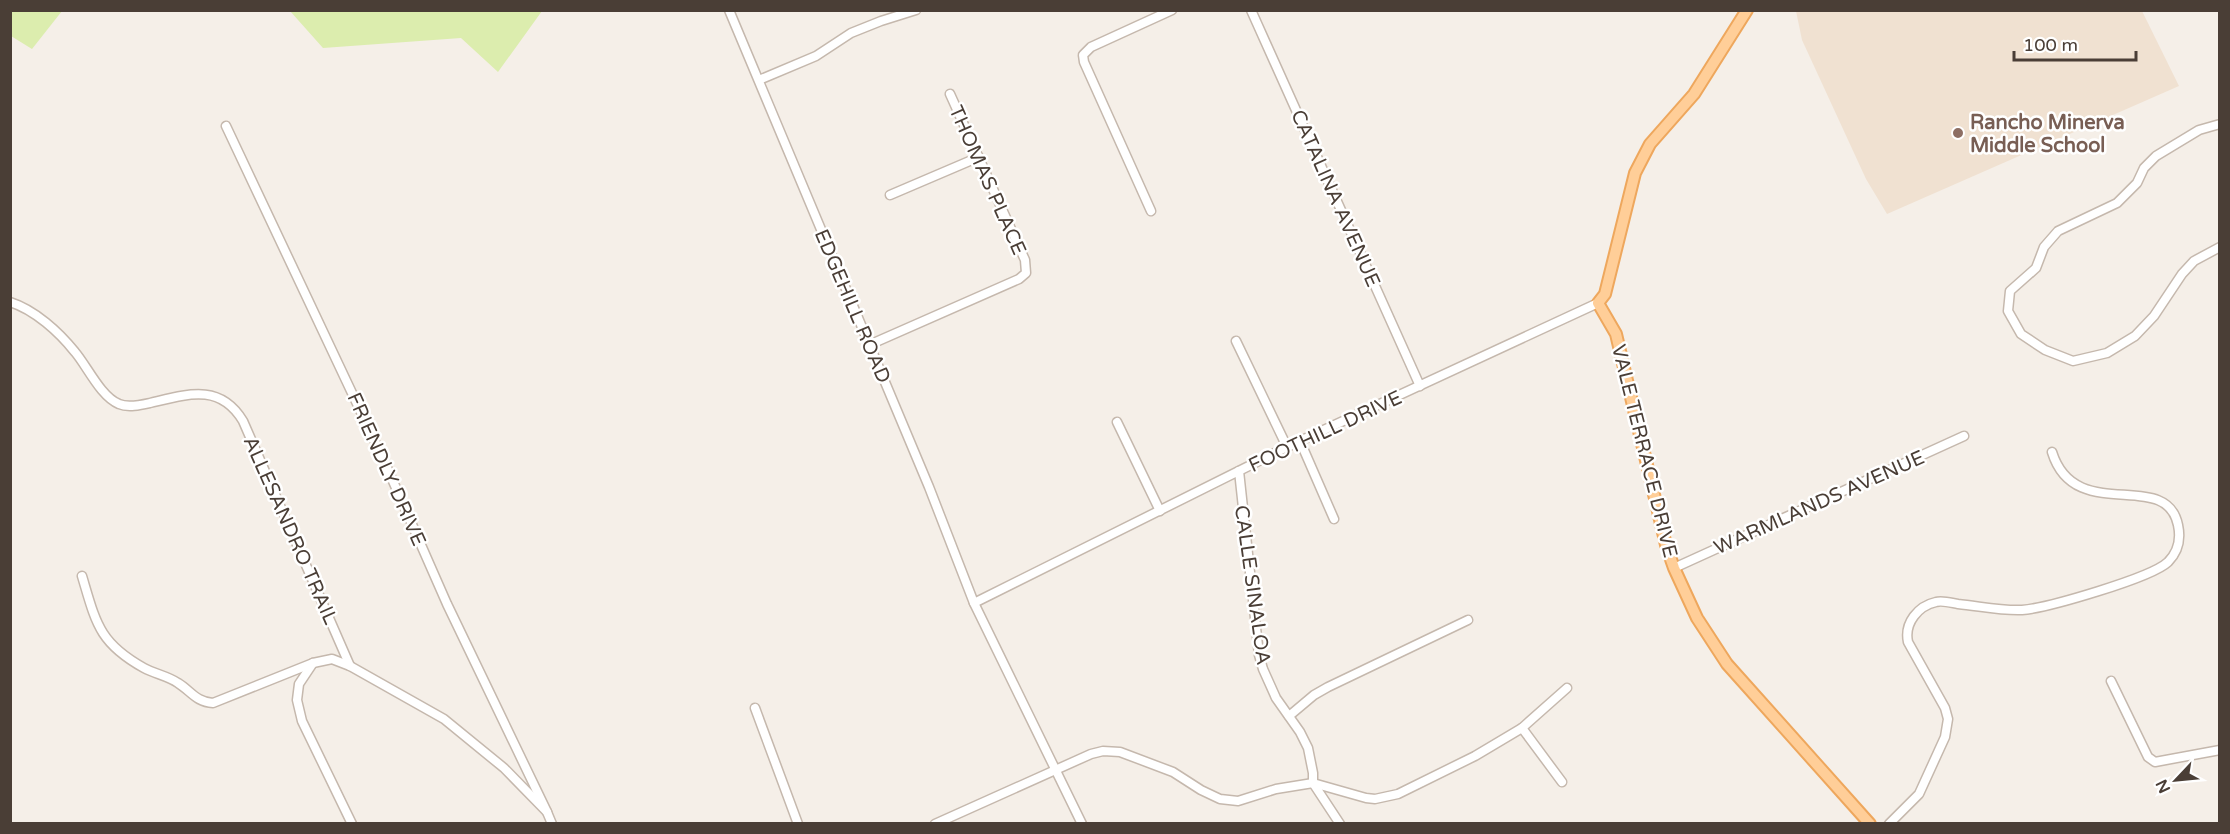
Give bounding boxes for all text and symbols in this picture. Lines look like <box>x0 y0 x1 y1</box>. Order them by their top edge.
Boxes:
scale bar <box>2014 24 2136 62</box>
text: 100 m <box>2023 34 2078 56</box>
street label: THOMAS PLACE <box>943 102 1031 259</box>
street label: CATALINA AVENUE <box>1285 106 1385 291</box>
place label: Rancho Minerva Middle School <box>1970 111 2125 158</box>
marker: Rancho Minerva Middle School <box>1951 126 1965 140</box>
street label: EDGEHILL ROAD <box>809 226 895 387</box>
street label: VALE TERRACE DRIVE <box>1606 342 1682 560</box>
street label: FOOTHILL DRIVE <box>1245 386 1406 478</box>
street label: FRIENDLY DRIVE <box>342 389 431 550</box>
street label: ALLESANDRO TRAIL <box>238 433 343 629</box>
street label: WARMLANDS AVENUE <box>1710 446 1928 560</box>
street label: CALLE SINALOA <box>1229 504 1275 667</box>
north arrow <box>2146 750 2206 810</box>
text: N <box>2152 776 2175 796</box>

